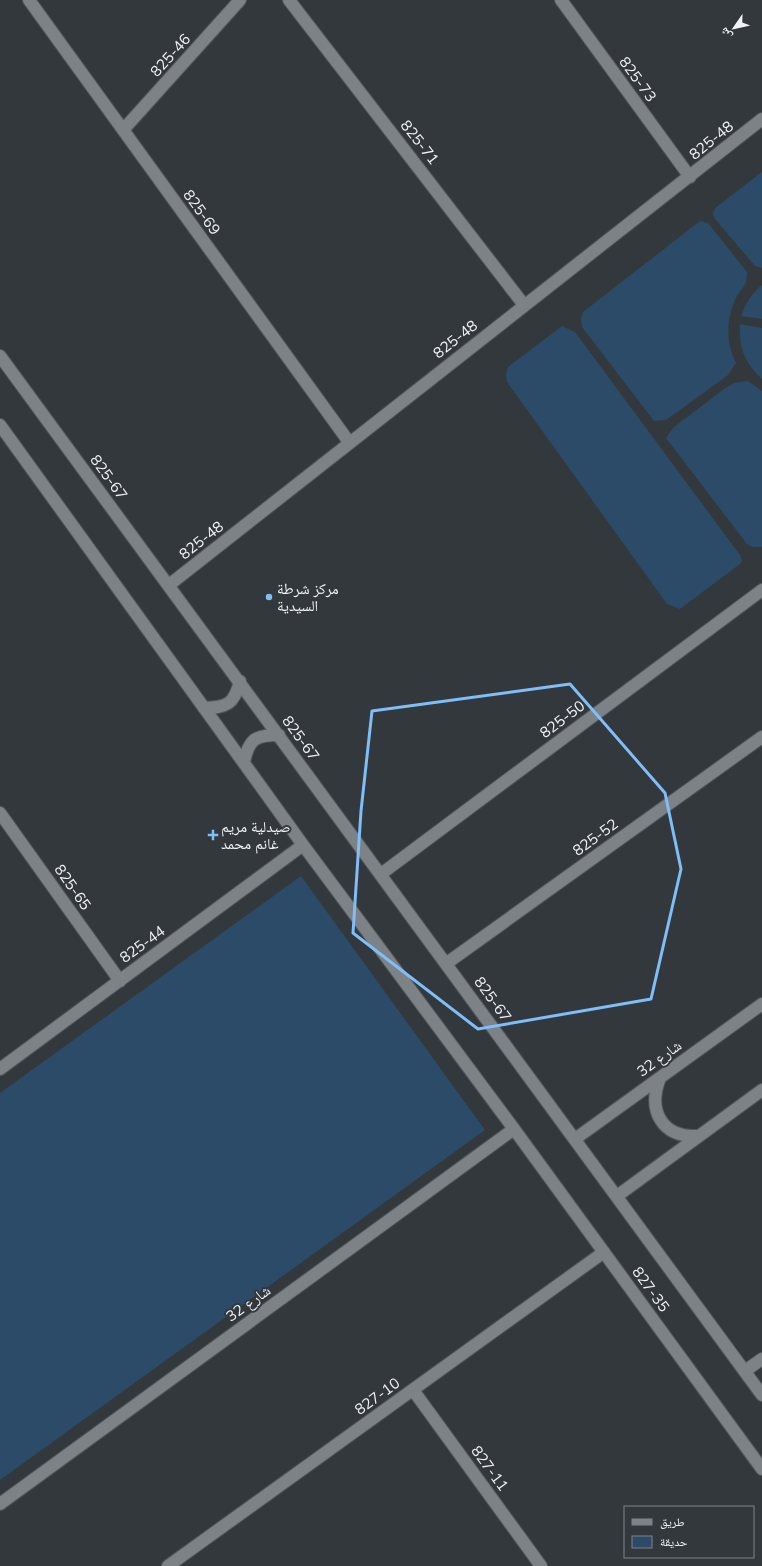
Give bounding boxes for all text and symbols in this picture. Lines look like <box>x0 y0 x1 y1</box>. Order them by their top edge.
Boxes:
north arrow <box>714 8 754 48</box>
text: ش <box>716 24 736 42</box>
street label: 825-46 <box>146 30 194 80</box>
street label: 825-73 <box>615 53 661 105</box>
street label: 825-71 <box>397 116 443 168</box>
street label: 825-48 <box>685 116 737 164</box>
street label: 825-69 <box>179 186 225 238</box>
street label: 825-48 <box>429 316 481 362</box>
street label: 825-67 <box>86 451 132 503</box>
street label: 825-48 <box>175 517 227 563</box>
place label: مركز شرطة السيدية <box>277 579 339 615</box>
marker: مركز شرطة السيدية <box>264 592 274 602</box>
street label: 825-50 <box>536 696 588 742</box>
street label: 825-67 <box>278 712 324 764</box>
street label: 825-52 <box>569 814 621 860</box>
place label: صيدلية مريم غانم محمد <box>221 817 291 854</box>
marker: صيدلية مريم غانم محمد <box>208 830 218 840</box>
street label: 825-65 <box>50 860 96 914</box>
street label: 825-44 <box>116 921 168 967</box>
street label: 825-67 <box>470 973 516 1025</box>
street label: شارع 32 <box>633 1035 686 1081</box>
street label: 827-35 <box>628 1263 674 1315</box>
street label: شارع 32 <box>222 1280 275 1326</box>
street label: 827-10 <box>351 1373 403 1419</box>
street label: 827-11 <box>467 1442 513 1494</box>
legend <box>624 1506 754 1558</box>
text: طريق <box>660 1514 685 1529</box>
text: حديقة <box>660 1534 688 1549</box>

